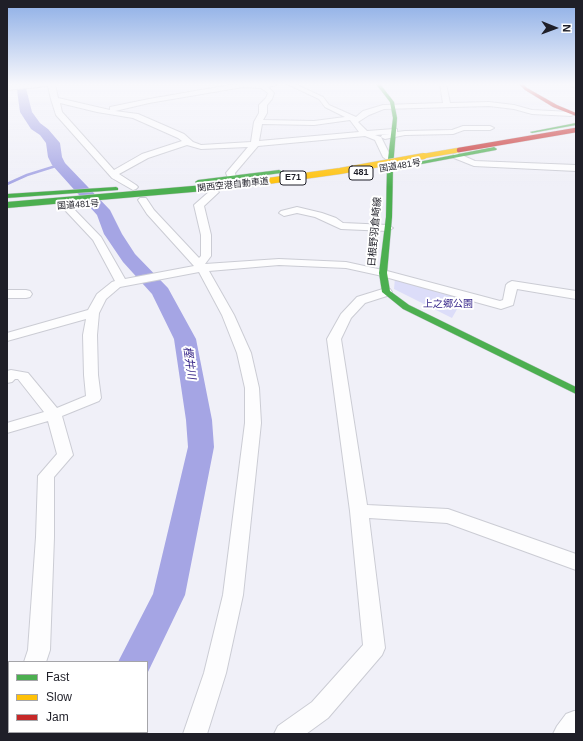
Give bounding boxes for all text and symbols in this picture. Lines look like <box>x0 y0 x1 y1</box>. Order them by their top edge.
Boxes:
north arrow <box>535 8 575 48</box>
text: N <box>561 24 573 32</box>
street label: 国道481号 <box>378 157 422 175</box>
road number: 481 <box>349 166 373 180</box>
road number: E71 <box>280 171 306 185</box>
street label: 関西空港自動車道 <box>197 176 269 194</box>
street label: 日根野羽倉崎線 <box>366 197 384 267</box>
street label: 国道481号 <box>57 198 99 212</box>
park label: 上之郷公園 <box>423 298 473 310</box>
water label: 樫井川 <box>180 346 198 380</box>
legend <box>8 661 148 733</box>
text: Fast <box>46 670 69 684</box>
text: Slow <box>46 690 72 704</box>
text: Jam <box>46 710 69 724</box>

